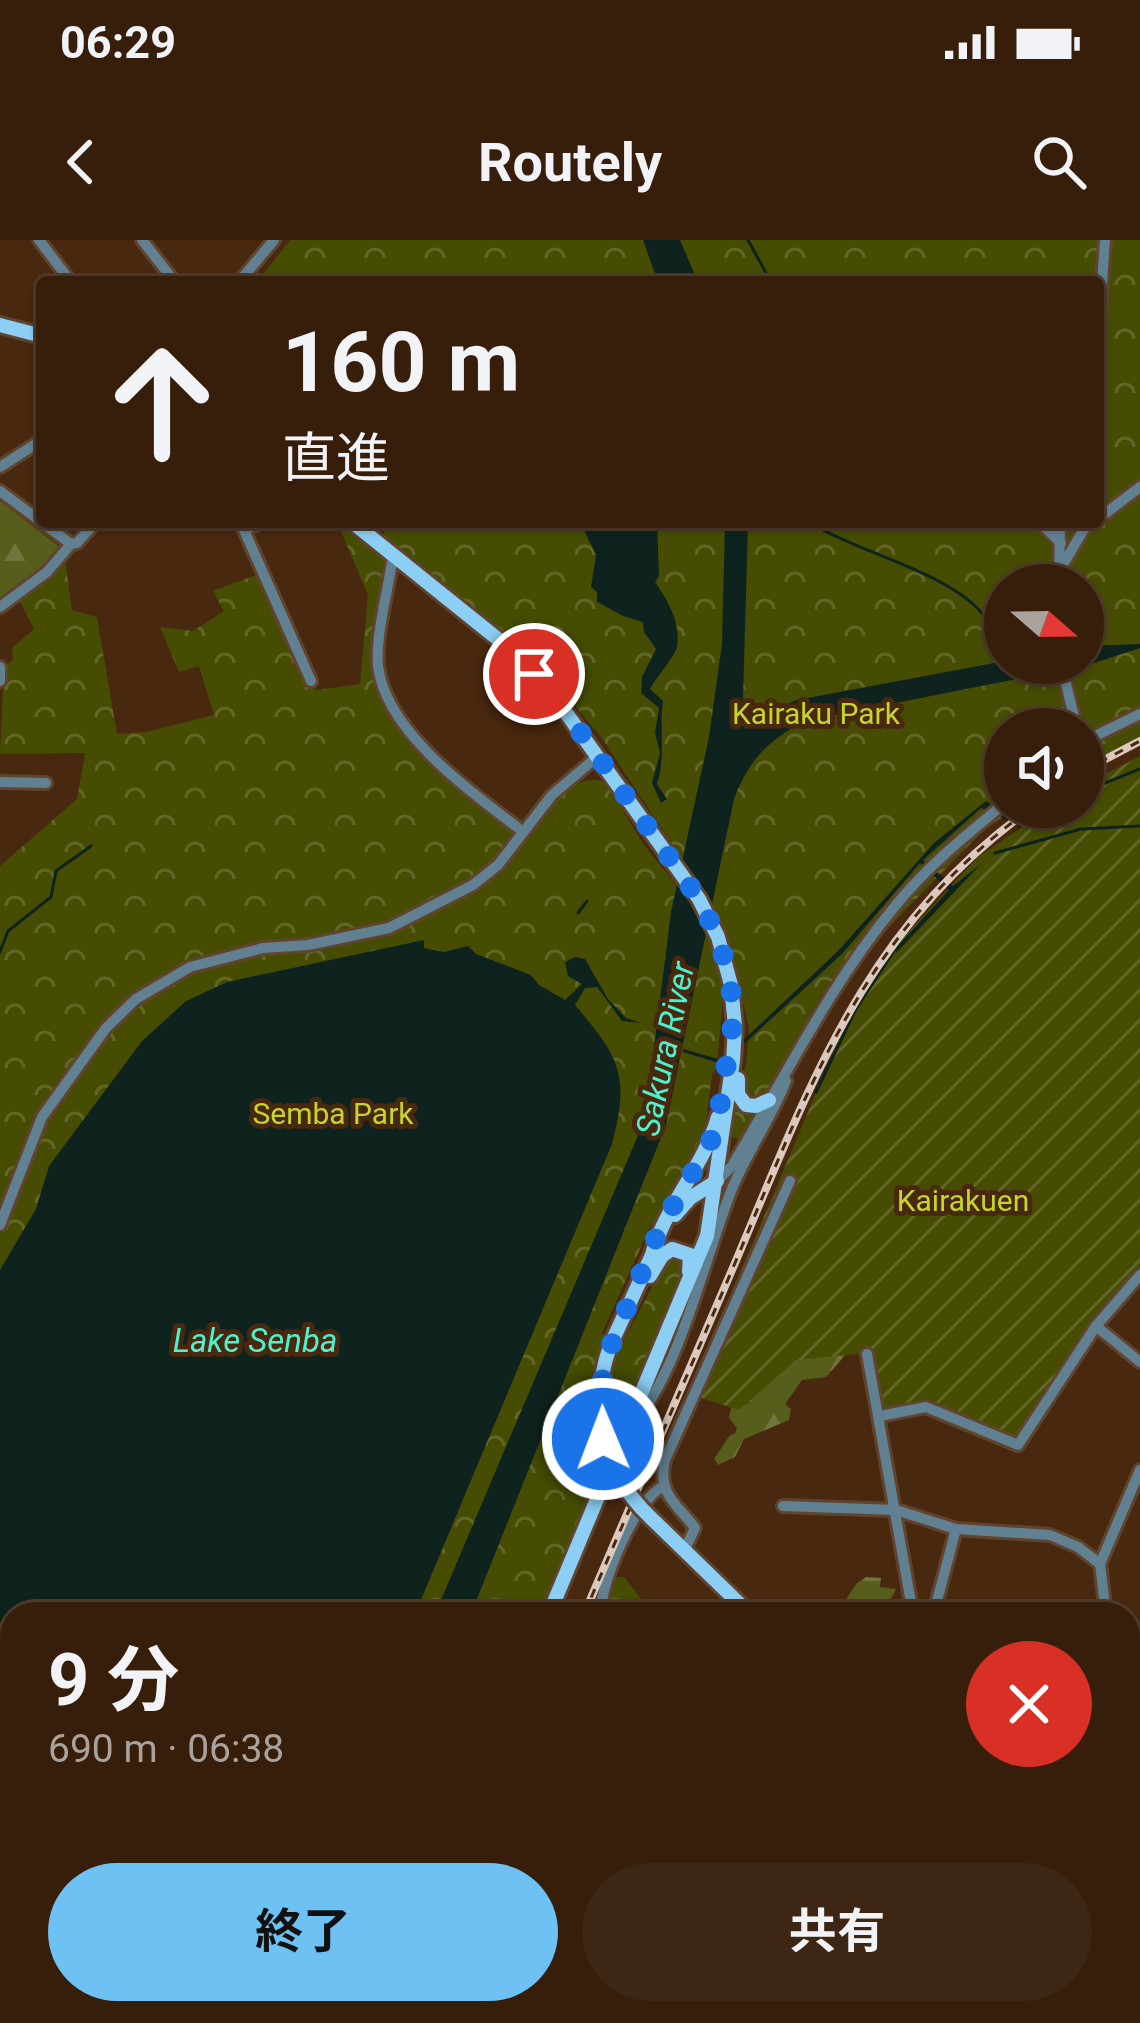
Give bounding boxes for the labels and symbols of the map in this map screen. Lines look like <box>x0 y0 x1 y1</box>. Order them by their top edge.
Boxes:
north arrow <box>984 564 1104 684</box>
pin <box>483 623 585 725</box>
park label: Kairaku Park <box>732 696 901 731</box>
water label: Sakura River <box>628 957 703 1139</box>
park label: Semba Park <box>252 1096 414 1131</box>
park label: Kairakuen <box>897 1183 1029 1218</box>
water label: Lake Senba <box>173 1321 337 1360</box>
position arrow <box>540 1376 666 1502</box>

